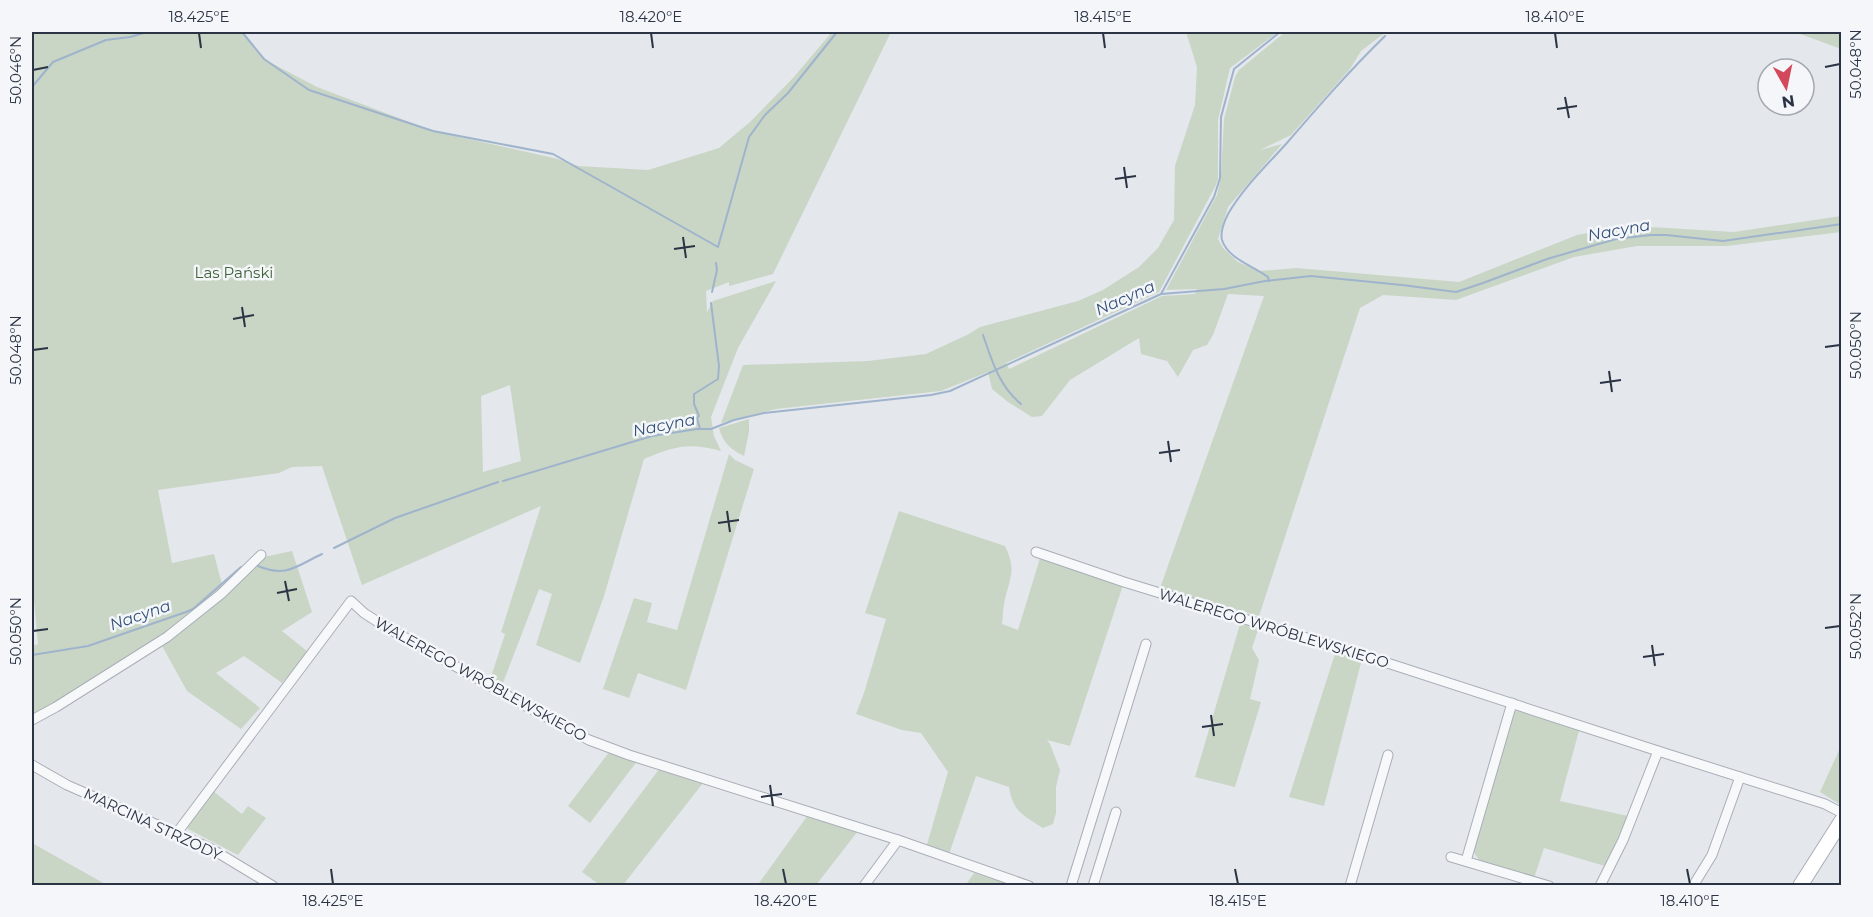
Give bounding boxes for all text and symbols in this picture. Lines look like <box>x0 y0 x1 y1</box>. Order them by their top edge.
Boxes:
text: 18.425°E <box>168 7 230 26</box>
text: 18.420°E <box>620 7 682 26</box>
text: 18.415°E <box>1074 7 1132 26</box>
text: 18.410°E <box>1525 7 1585 26</box>
text: 50.048°N <box>1846 29 1865 99</box>
text: 50.046°N <box>6 36 25 104</box>
north arrow <box>1756 57 1816 117</box>
text: N <box>1780 91 1796 112</box>
water label: Nacyna <box>1586 215 1652 245</box>
park label: Las Pański <box>195 263 273 282</box>
water label: Nacyna <box>1092 276 1158 320</box>
text: 50.050°N <box>1846 311 1865 379</box>
text: 50.048°N <box>6 315 25 385</box>
water label: Nacyna <box>631 410 697 440</box>
street label: WALEREGO WRÓBLEWSKIEGO <box>1157 584 1391 672</box>
text: 50.052°N <box>1846 593 1865 659</box>
water label: Nacyna <box>107 596 173 634</box>
text: 50.050°N <box>6 597 25 665</box>
street label: WALEREGO WRÓBLEWSKIEGO <box>372 613 590 745</box>
street label: MARCINA STRZODY <box>81 784 225 865</box>
text: 18.425°E <box>302 891 364 910</box>
text: 18.420°E <box>755 891 817 910</box>
text: 18.415°E <box>1209 891 1267 910</box>
text: 18.410°E <box>1660 891 1720 910</box>

